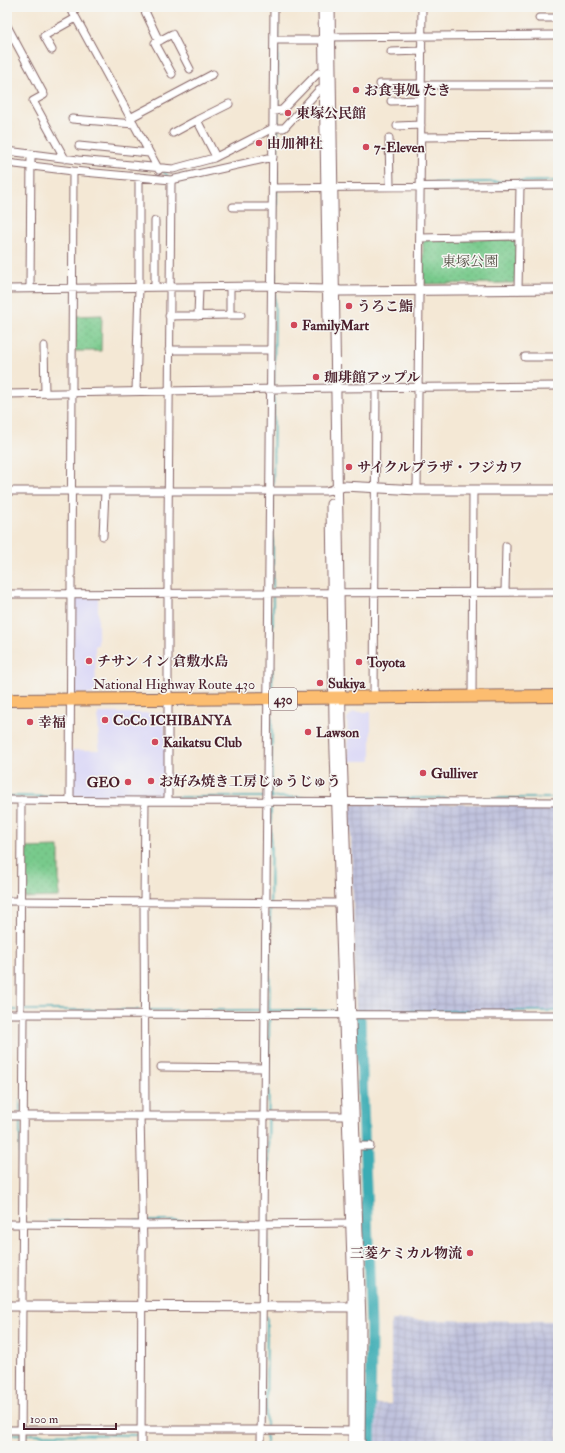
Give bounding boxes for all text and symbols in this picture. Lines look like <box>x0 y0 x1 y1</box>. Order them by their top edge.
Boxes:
place label: お食事処 たき <box>364 82 451 99</box>
marker: お食事処 たき <box>351 85 361 95</box>
place label: 東塚公民館 <box>296 105 366 122</box>
marker: 東塚公民館 <box>283 108 293 118</box>
place label: 由加神社 <box>267 135 323 152</box>
marker: 由加神社 <box>254 138 264 148</box>
place label: 7-Eleven <box>374 139 426 156</box>
marker: 7-Eleven <box>361 142 371 152</box>
park label: 東塚公園 <box>442 253 498 270</box>
place label: うろこ鮨 <box>357 298 413 315</box>
marker: うろこ鮨 <box>344 301 354 311</box>
place label: FamilyMart <box>302 317 370 335</box>
marker: FamilyMart <box>289 320 299 330</box>
place label: 珈琲館アップル <box>324 369 420 386</box>
marker: 珈琲館アップル <box>311 372 321 382</box>
place label: サイクルプラザ・フジカワ <box>357 459 523 476</box>
marker: サイクルプラザ・フジカワ <box>344 462 354 472</box>
place label: チサン イン 倉敷水島 <box>97 653 228 670</box>
place label: Toyota <box>366 654 407 672</box>
marker: チサン イン 倉敷水島 <box>84 656 94 666</box>
marker: Toyota <box>354 657 364 667</box>
place label: Sukiya <box>328 675 366 693</box>
street label: National Highway Route 430 <box>93 676 255 694</box>
marker: Sukiya <box>315 678 325 688</box>
road number: 430 <box>269 688 297 710</box>
place label: CoCo ICHIBANYA <box>113 712 232 729</box>
place label: 幸福 <box>38 714 66 731</box>
marker: CoCo ICHIBANYA <box>100 715 110 725</box>
marker: 幸福 <box>25 717 35 727</box>
place label: Lawson <box>316 724 360 741</box>
marker: Lawson <box>303 727 313 737</box>
place label: Kaikatsu Club <box>163 734 242 751</box>
marker: Kaikatsu Club <box>150 737 160 747</box>
place label: Gulliver <box>431 765 479 782</box>
marker: Gulliver <box>418 768 428 778</box>
place label: お好み焼き工房じゅうじゅう <box>159 773 341 790</box>
place label: GEO <box>87 774 120 791</box>
marker: お好み焼き工房じゅうじゅう <box>146 776 156 786</box>
marker: GEO <box>123 777 133 787</box>
place label: 三菱ケミカル物流 <box>350 1245 462 1262</box>
marker: 三菱ケミカル物流 <box>465 1248 475 1258</box>
scale bar <box>24 1405 116 1431</box>
text: 100 m <box>30 1412 59 1427</box>

